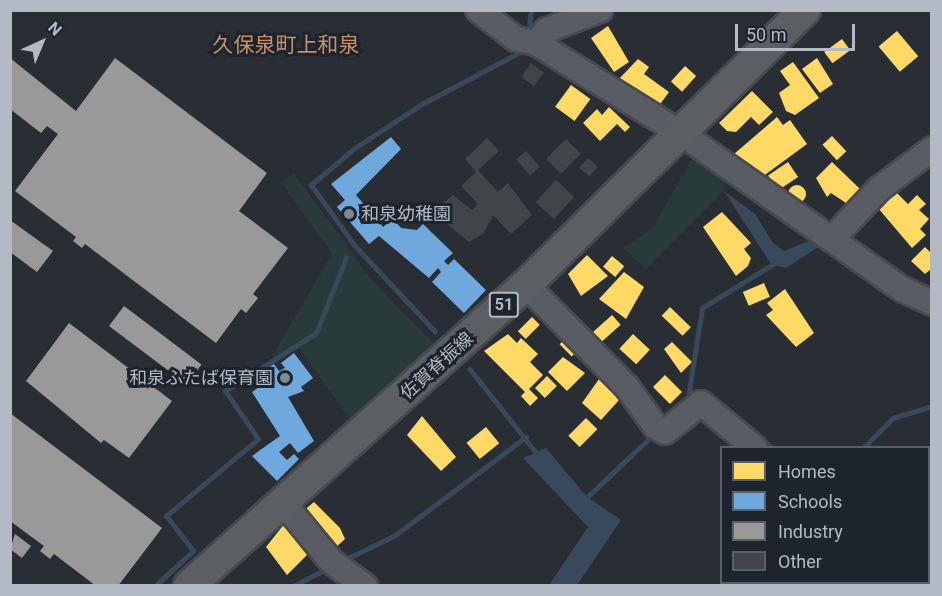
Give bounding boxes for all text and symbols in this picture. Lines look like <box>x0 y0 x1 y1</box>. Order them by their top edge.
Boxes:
north arrow <box>12 12 72 72</box>
scale bar <box>738 12 858 50</box>
text: N <box>44 18 66 39</box>
text: 50 m <box>746 24 786 45</box>
district label: 久保泉町上和泉 <box>213 32 359 58</box>
place label: 和泉幼稚園 <box>361 203 451 225</box>
marker: 和泉幼稚園 <box>342 207 356 221</box>
road number: 51 <box>488 292 520 318</box>
street label: 佐賀脊振線 <box>396 328 478 404</box>
place label: 和泉ふたば保育園 <box>129 367 273 389</box>
marker: 和泉ふたば保育園 <box>278 371 292 385</box>
legend <box>720 446 930 584</box>
text: Homes <box>778 461 836 482</box>
text: Schools <box>778 491 842 512</box>
text: Industry <box>778 521 843 542</box>
text: Other <box>778 551 822 572</box>

